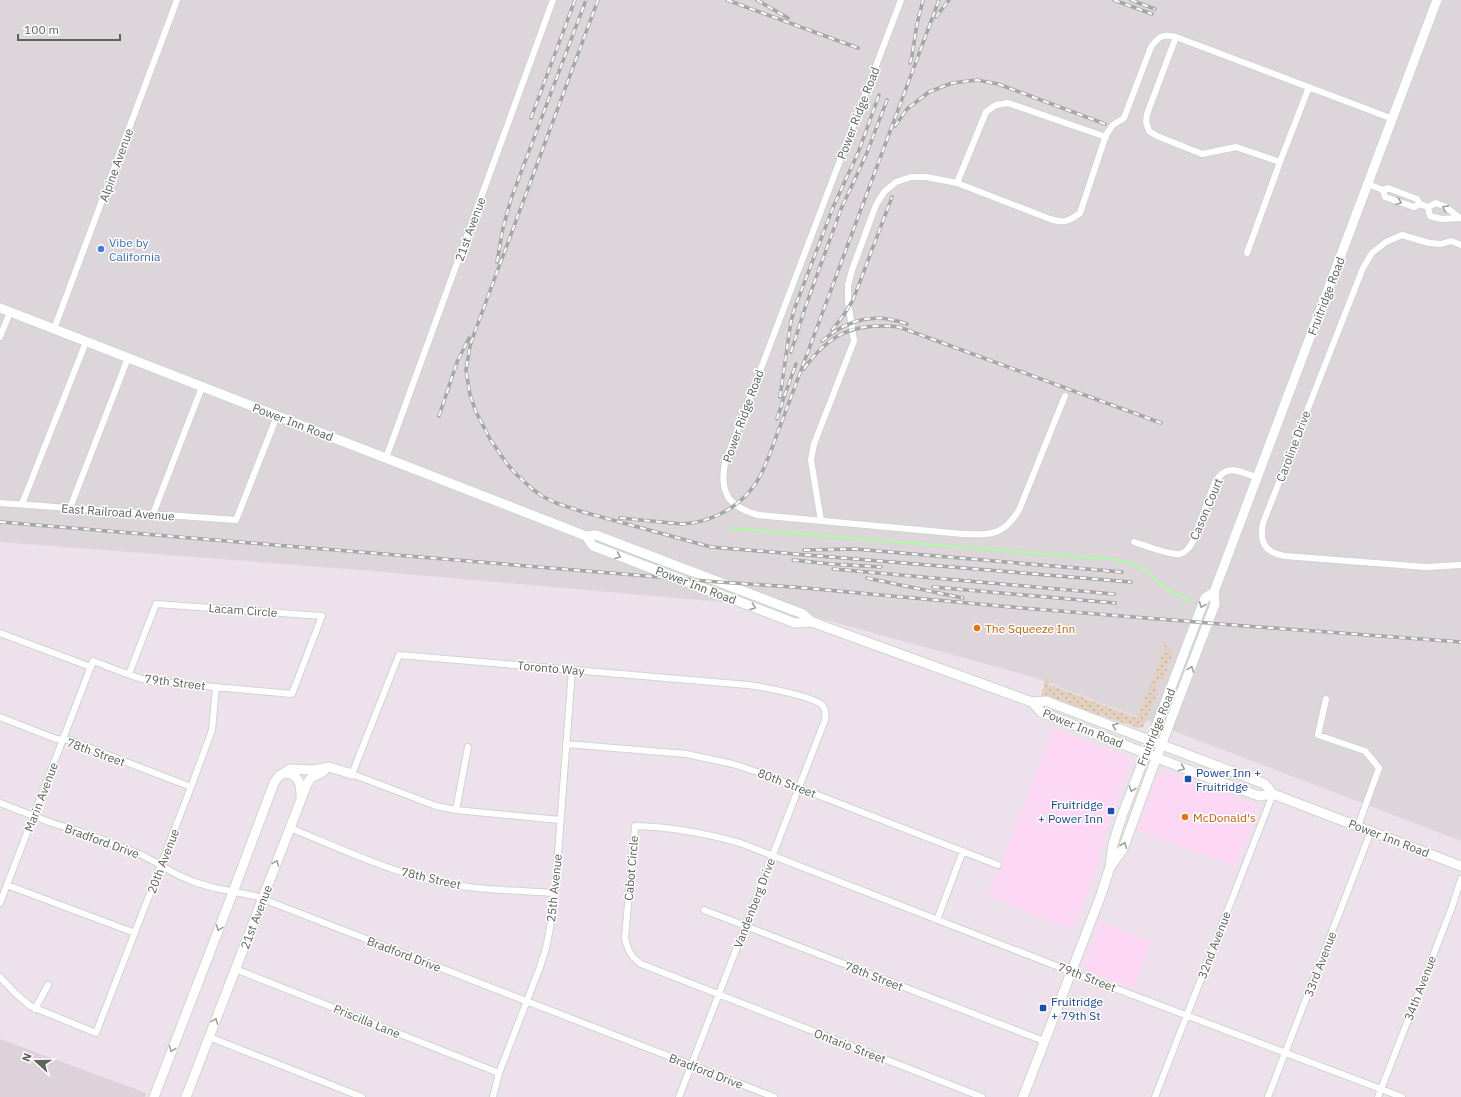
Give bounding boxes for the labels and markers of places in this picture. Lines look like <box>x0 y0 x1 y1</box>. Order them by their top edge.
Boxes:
place label: Vibe by California <box>109 235 161 264</box>
marker: Vibe by California <box>96 244 106 254</box>
place label: The Squeeze Inn <box>985 621 1075 636</box>
marker: The Squeeze Inn <box>972 623 982 633</box>
place label: Power Inn + Fruitridge <box>1196 765 1261 794</box>
marker: Power Inn + Fruitridge <box>1183 774 1193 784</box>
place label: Fruitridge + Power Inn <box>1038 797 1103 826</box>
marker: Fruitridge + Power Inn <box>1106 806 1116 816</box>
place label: McDonald's <box>1193 810 1256 825</box>
marker: McDonald's <box>1180 812 1190 822</box>
place label: Fruitridge + 79th St <box>1051 994 1104 1023</box>
marker: Fruitridge + 79th St <box>1038 1003 1048 1013</box>

